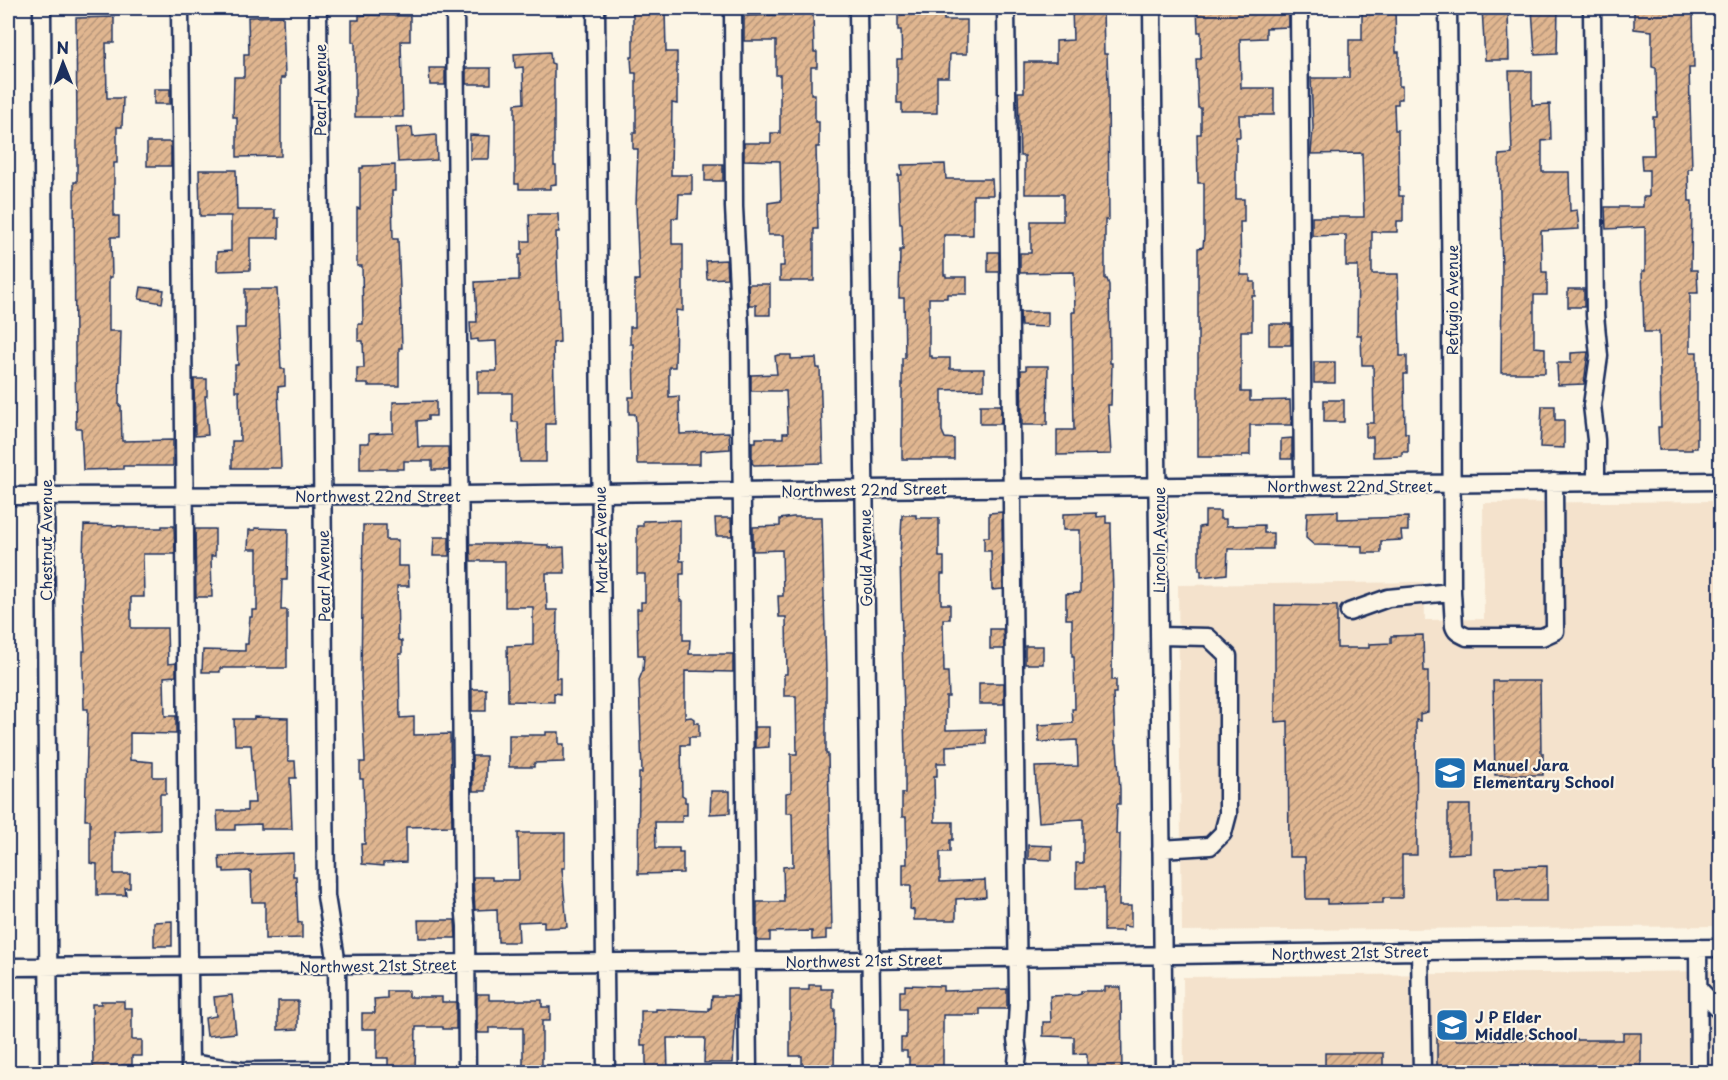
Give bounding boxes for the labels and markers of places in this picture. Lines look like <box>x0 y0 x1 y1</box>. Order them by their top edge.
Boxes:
place label: Manuel Jara Elementary School <box>1473 753 1614 793</box>
school or university icon: Manuel Jara Elementary School <box>1432 755 1468 791</box>
place label: J P Elder Middle School <box>1475 1005 1578 1045</box>
school or university icon: J P Elder Middle School <box>1434 1007 1470 1043</box>

